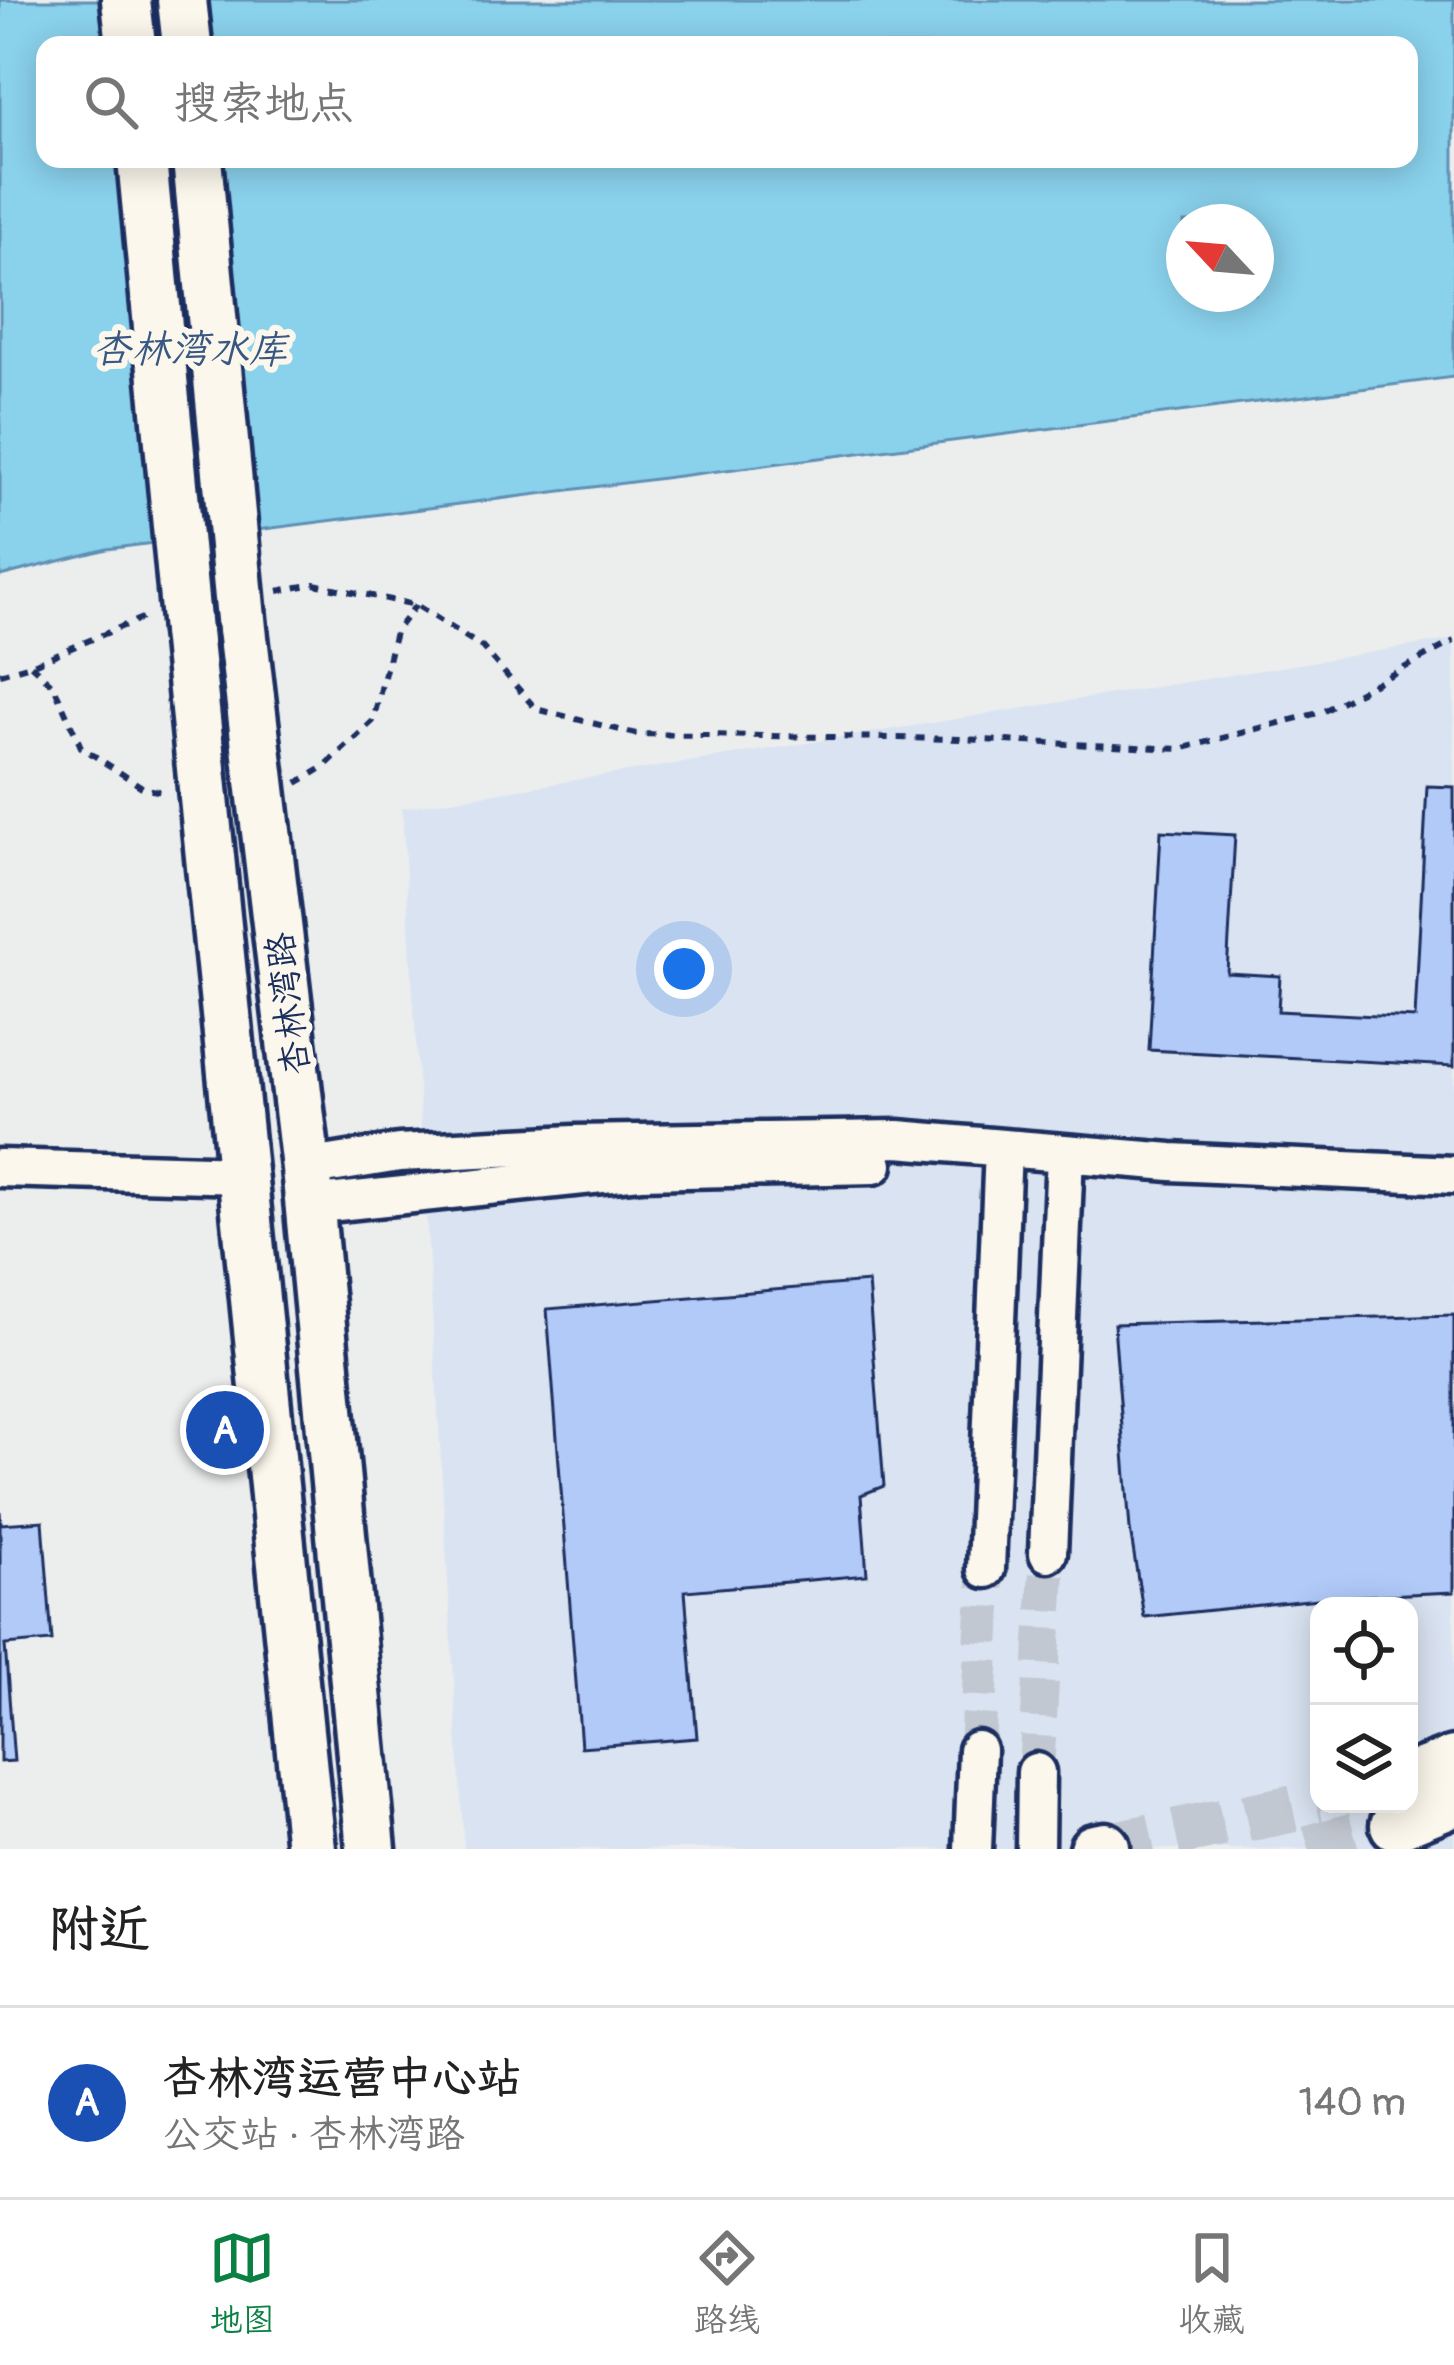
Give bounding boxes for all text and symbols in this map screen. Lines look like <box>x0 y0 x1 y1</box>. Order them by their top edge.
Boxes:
search box <box>36 36 1418 168</box>
icon: search <box>78 69 144 135</box>
text: 搜索地点 <box>174 76 354 132</box>
north arrow <box>1166 204 1274 312</box>
water label: 杏林湾水库 <box>92 325 290 374</box>
street label: 杏林湾路 <box>257 930 320 1078</box>
your location <box>654 939 714 999</box>
pin: A <box>186 1385 264 1475</box>
map controls <box>1310 1597 1418 1813</box>
button: locate <box>1310 1597 1418 1705</box>
button: layers <box>1310 1705 1418 1813</box>
text: 附近 <box>48 1898 150 1962</box>
text: 杏林湾运营中心站 <box>162 2051 522 2107</box>
text: A <box>74 2078 100 2127</box>
text: 140 m <box>1298 2078 1406 2127</box>
text: 公交站 · 杏林湾路 <box>162 2110 465 2159</box>
tab: 地图 <box>209 2225 275 2341</box>
tab: 路线 <box>694 2225 760 2341</box>
tab: 收藏 <box>1179 2225 1245 2341</box>

